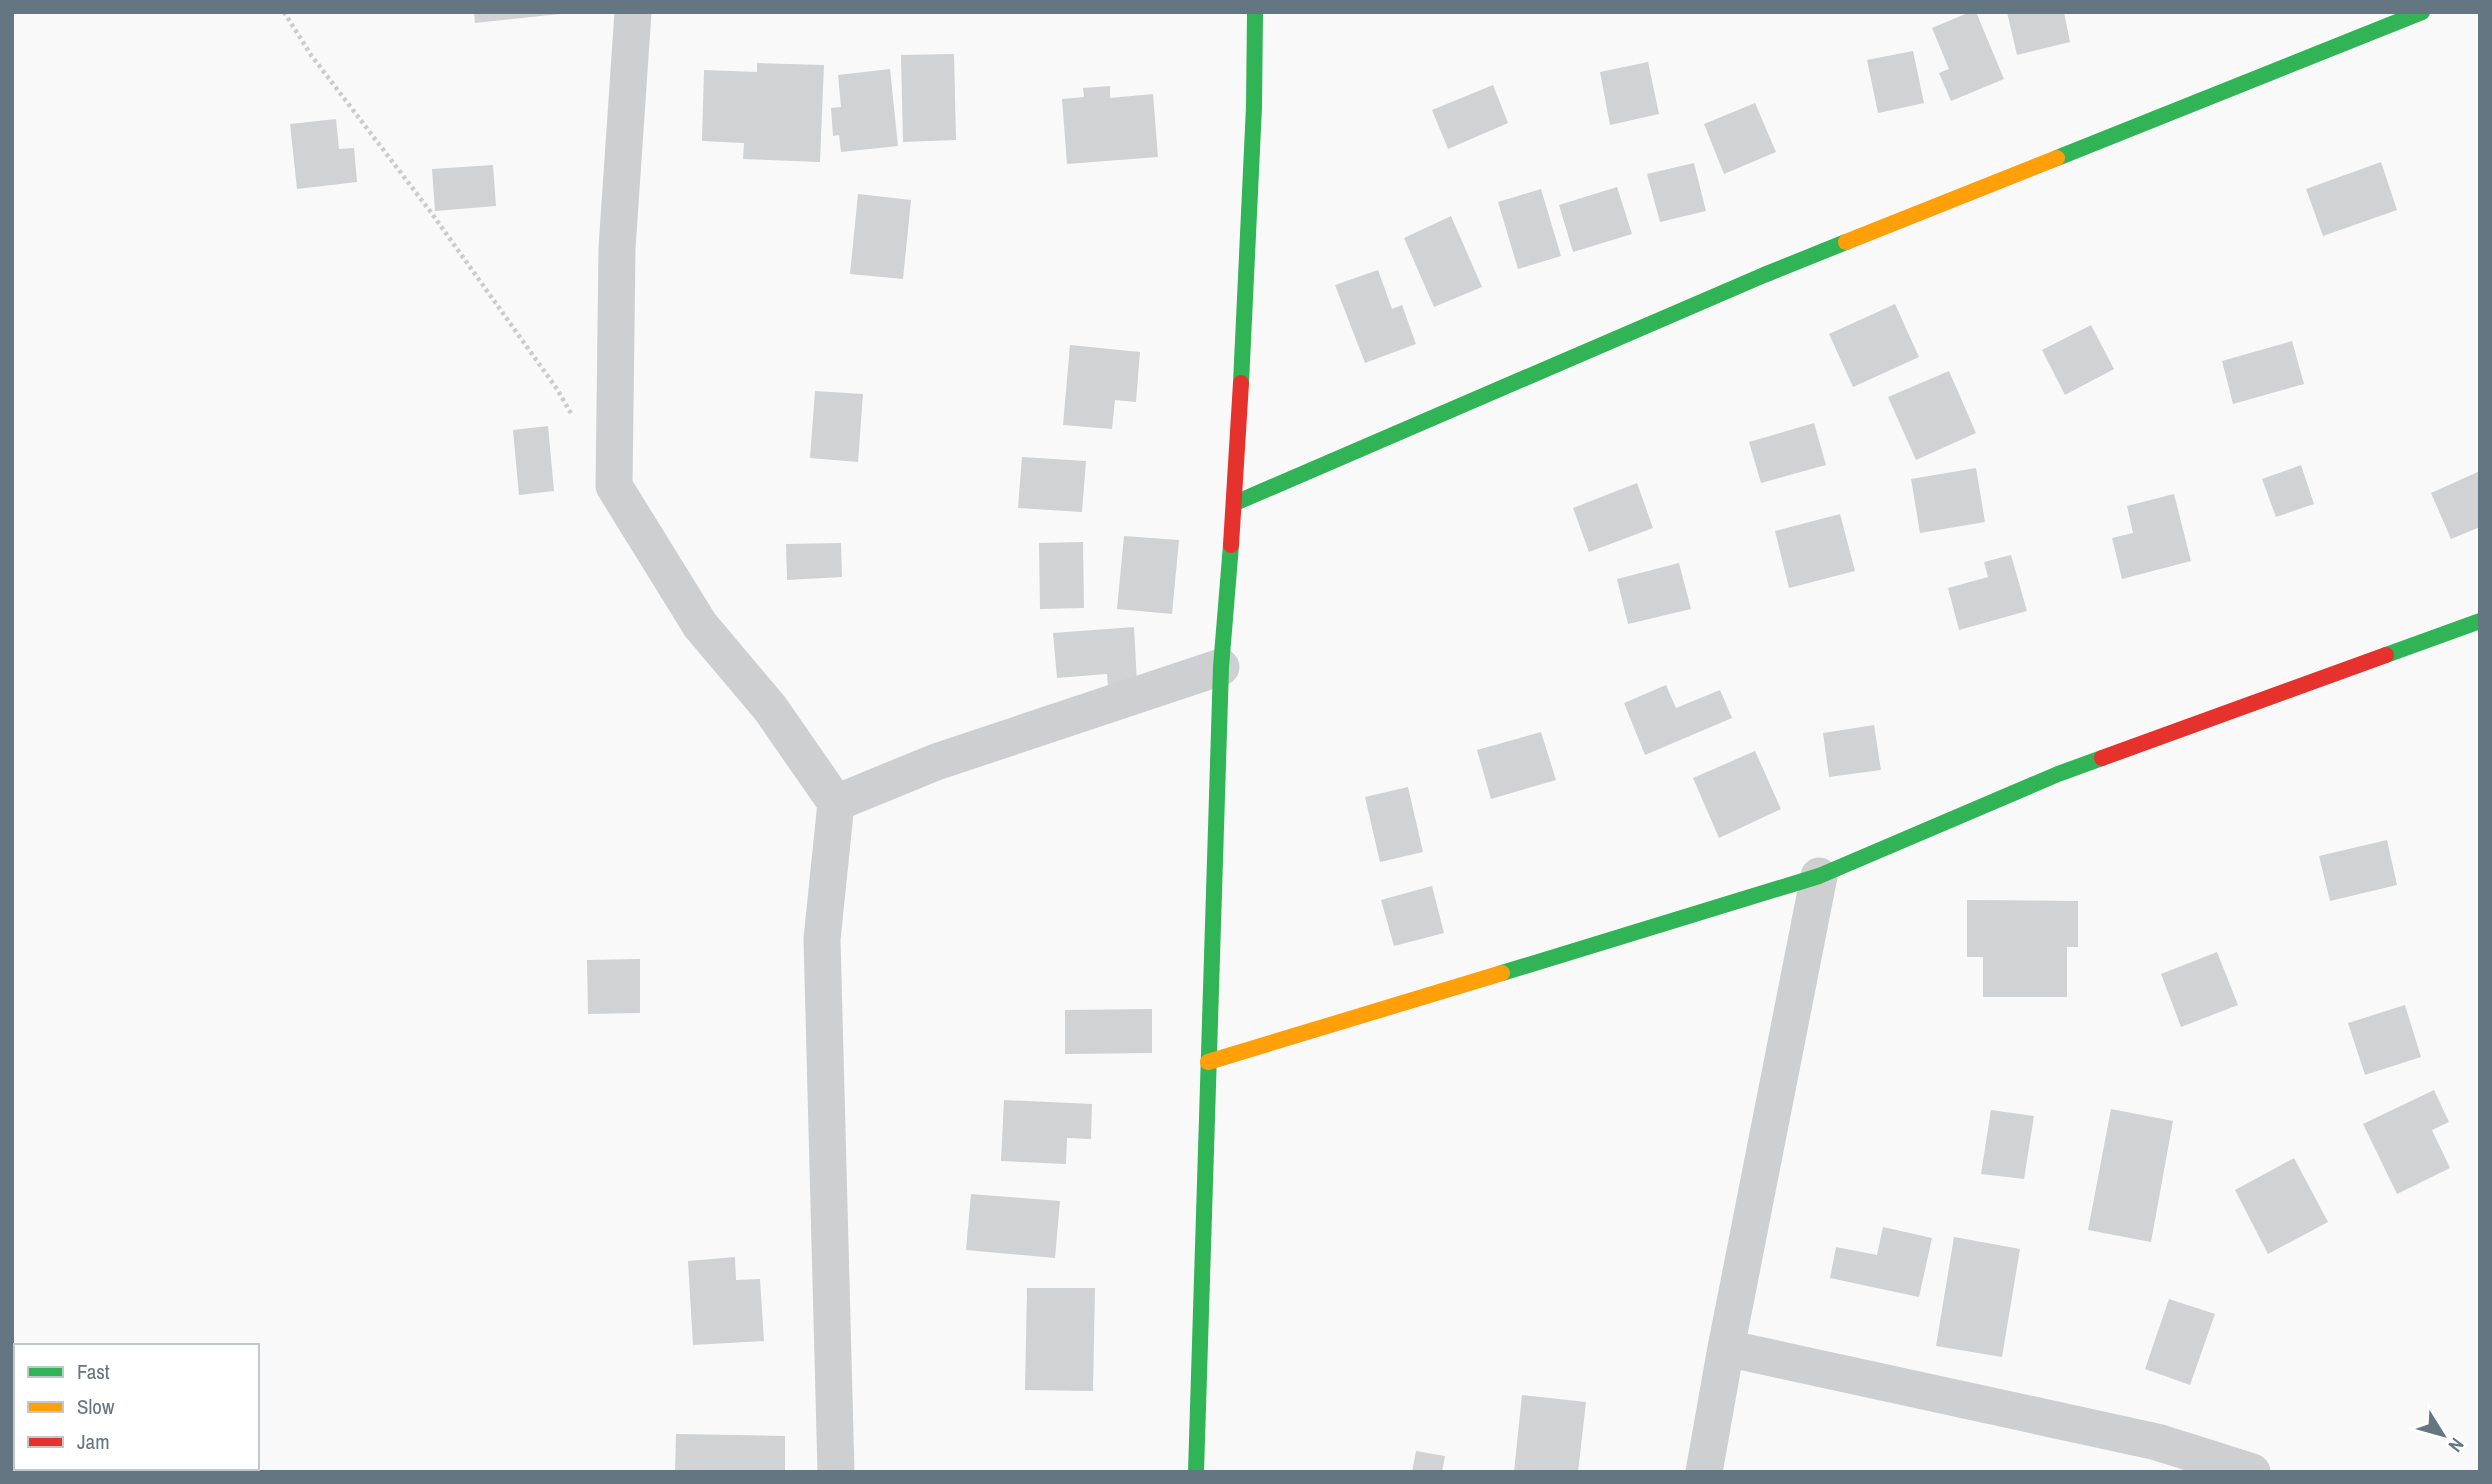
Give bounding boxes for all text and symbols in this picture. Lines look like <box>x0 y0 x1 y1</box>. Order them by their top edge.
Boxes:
legend <box>14 1344 259 1470</box>
text: Fast <box>77 1357 110 1386</box>
text: Slow <box>77 1392 115 1421</box>
north arrow <box>2408 1400 2478 1470</box>
text: Jam <box>77 1427 110 1456</box>
text: N <box>2443 1433 2470 1458</box>

